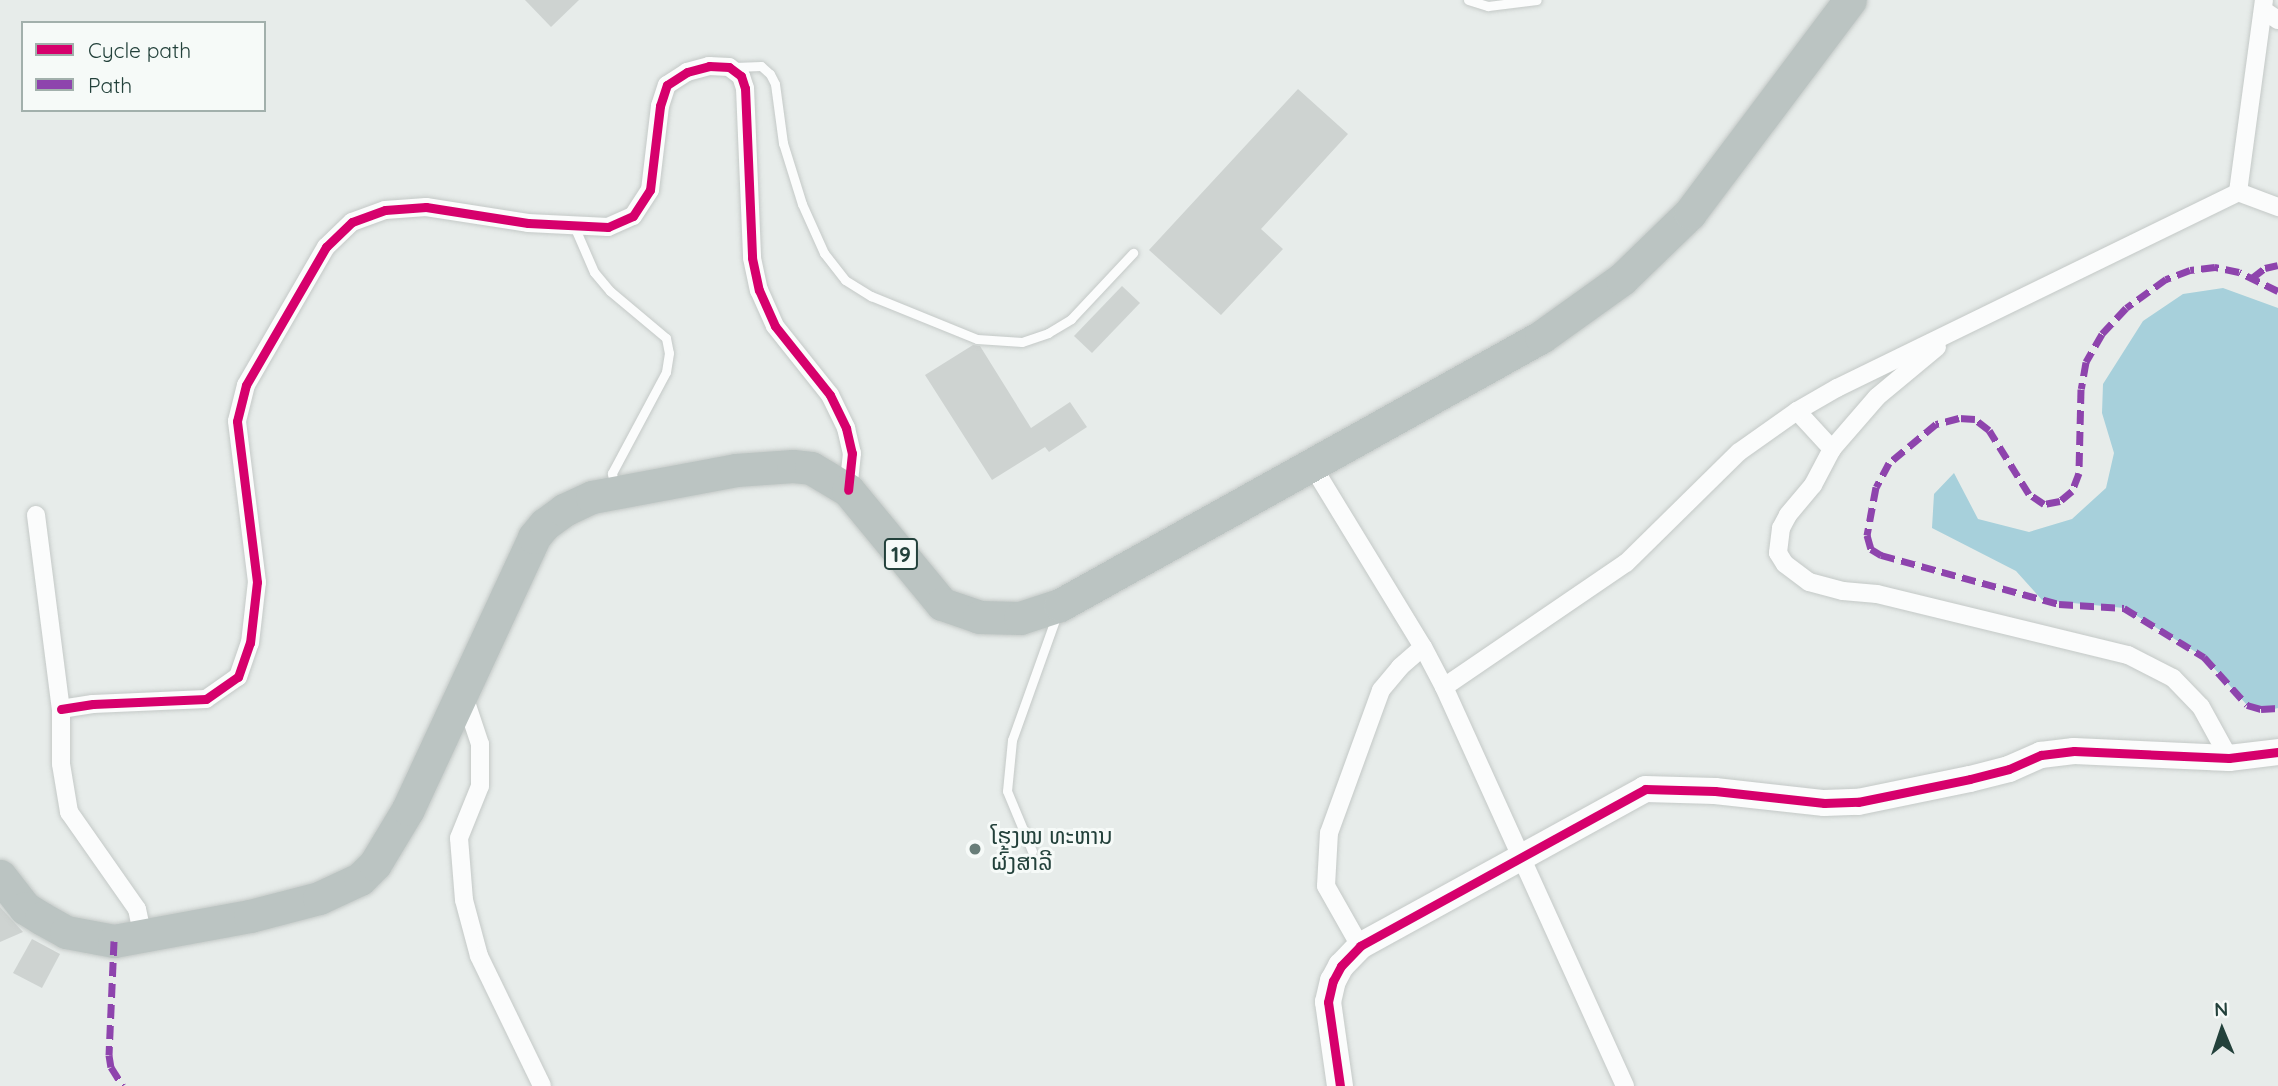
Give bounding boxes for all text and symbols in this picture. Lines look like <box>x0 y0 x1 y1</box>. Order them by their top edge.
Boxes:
legend <box>21 21 266 112</box>
text: Cycle path <box>88 37 191 63</box>
text: Path <box>88 72 132 98</box>
road number: 19 <box>884 536 918 572</box>
place label: ໂຮງໝ ທະຫານ ຜົ້ງສາລີ <box>991 822 1113 876</box>
marker: ໂຮງໝ ທະຫານ ຜົ້ງສາລີ <box>965 839 985 859</box>
north arrow <box>2187 995 2257 1065</box>
text: N <box>2214 997 2229 1021</box>

